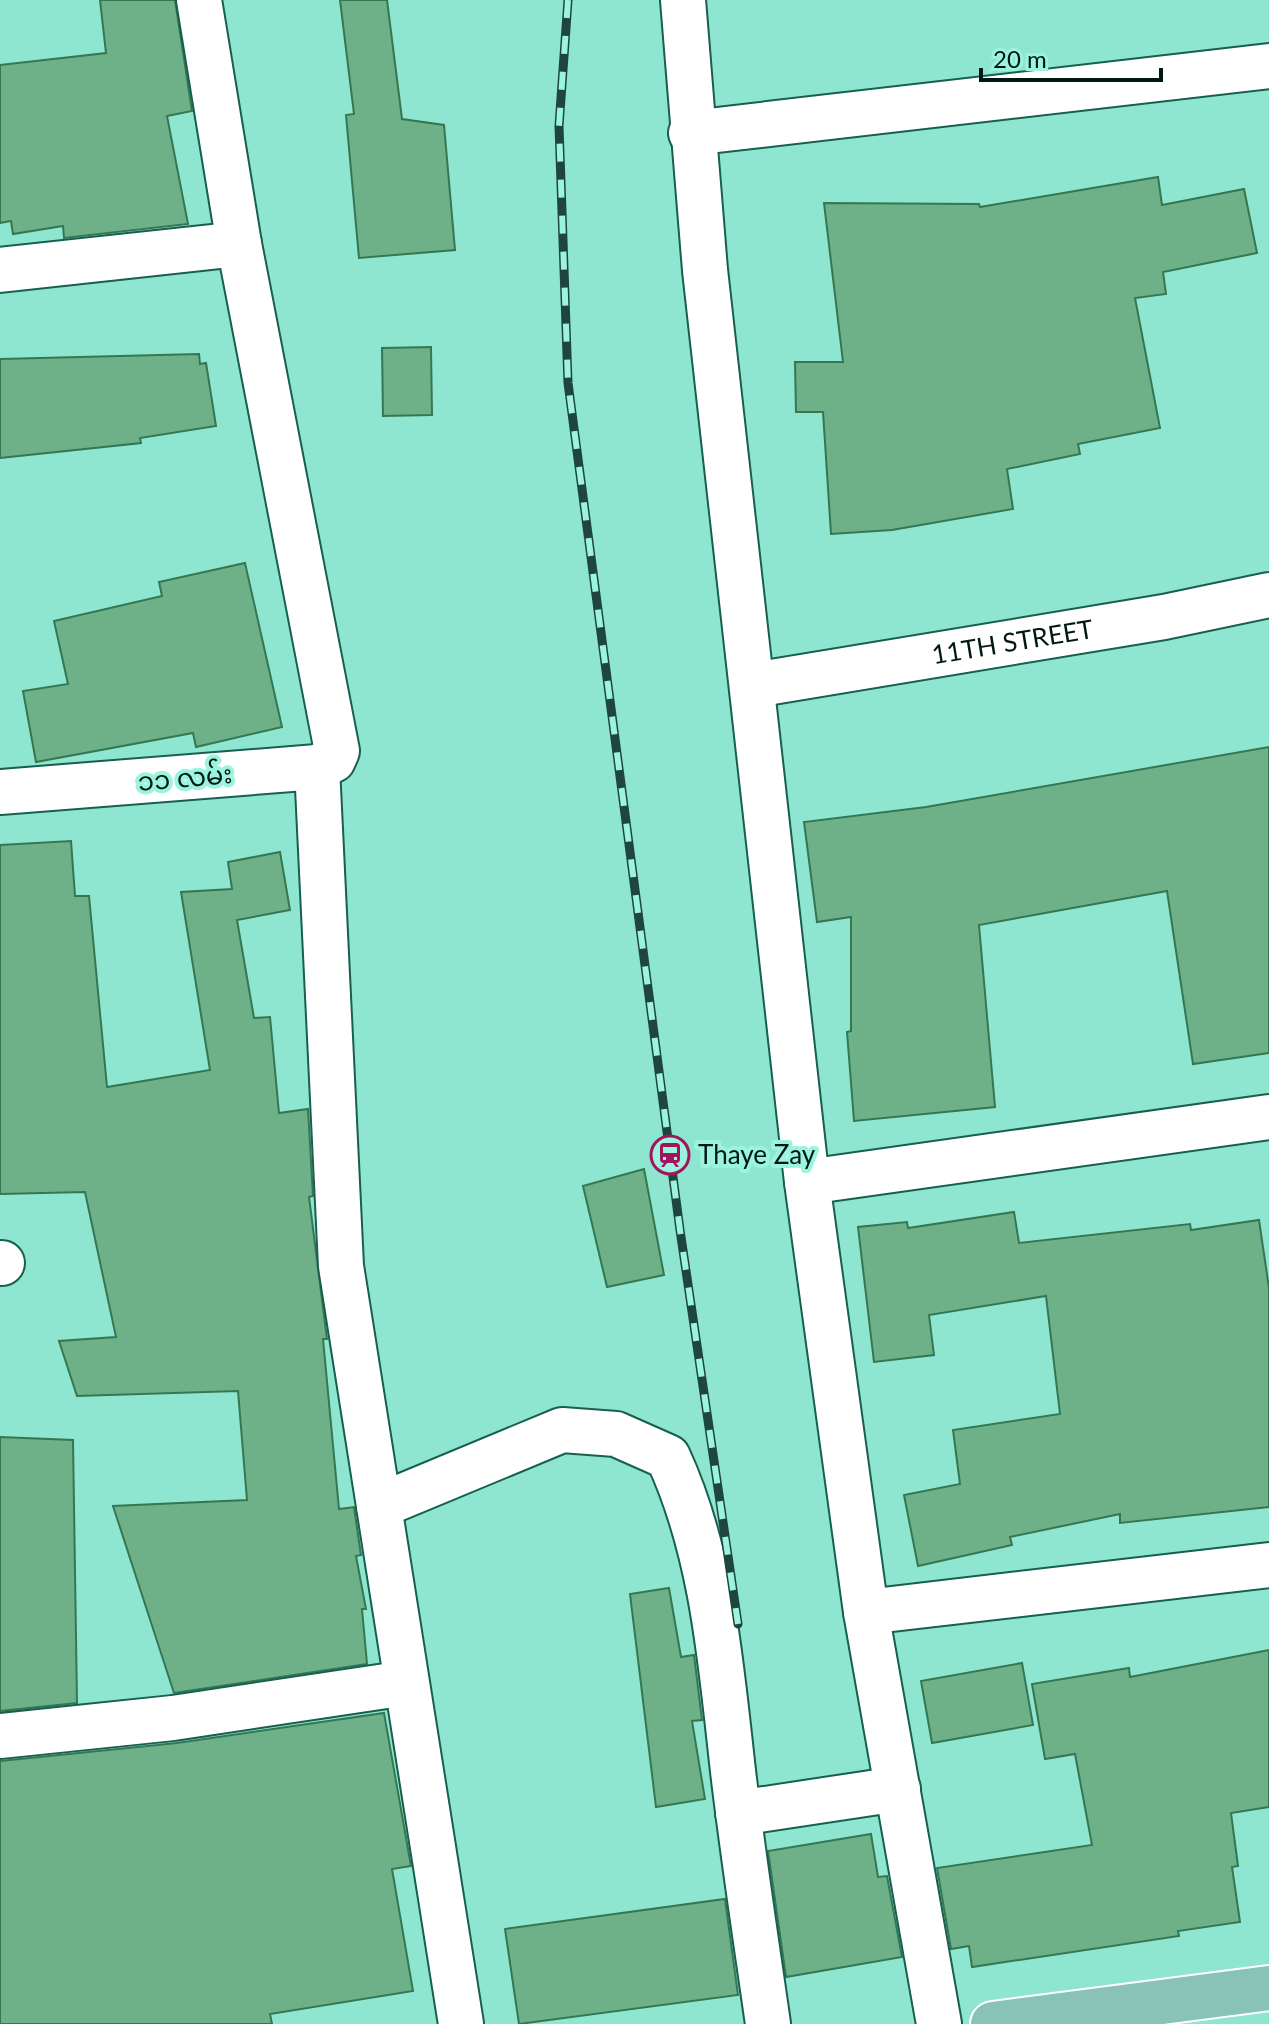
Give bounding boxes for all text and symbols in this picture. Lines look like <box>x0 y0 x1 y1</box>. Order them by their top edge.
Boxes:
scale bar <box>981 32 1161 82</box>
text: 20 m <box>993 44 1047 73</box>
street label: 11TH STREET <box>929 612 1095 670</box>
street label: ၁၁ လမ်း <box>136 757 234 797</box>
station icon: Thaye Zay <box>649 1134 691 1176</box>
place label: Thaye Zay <box>698 1138 816 1170</box>

